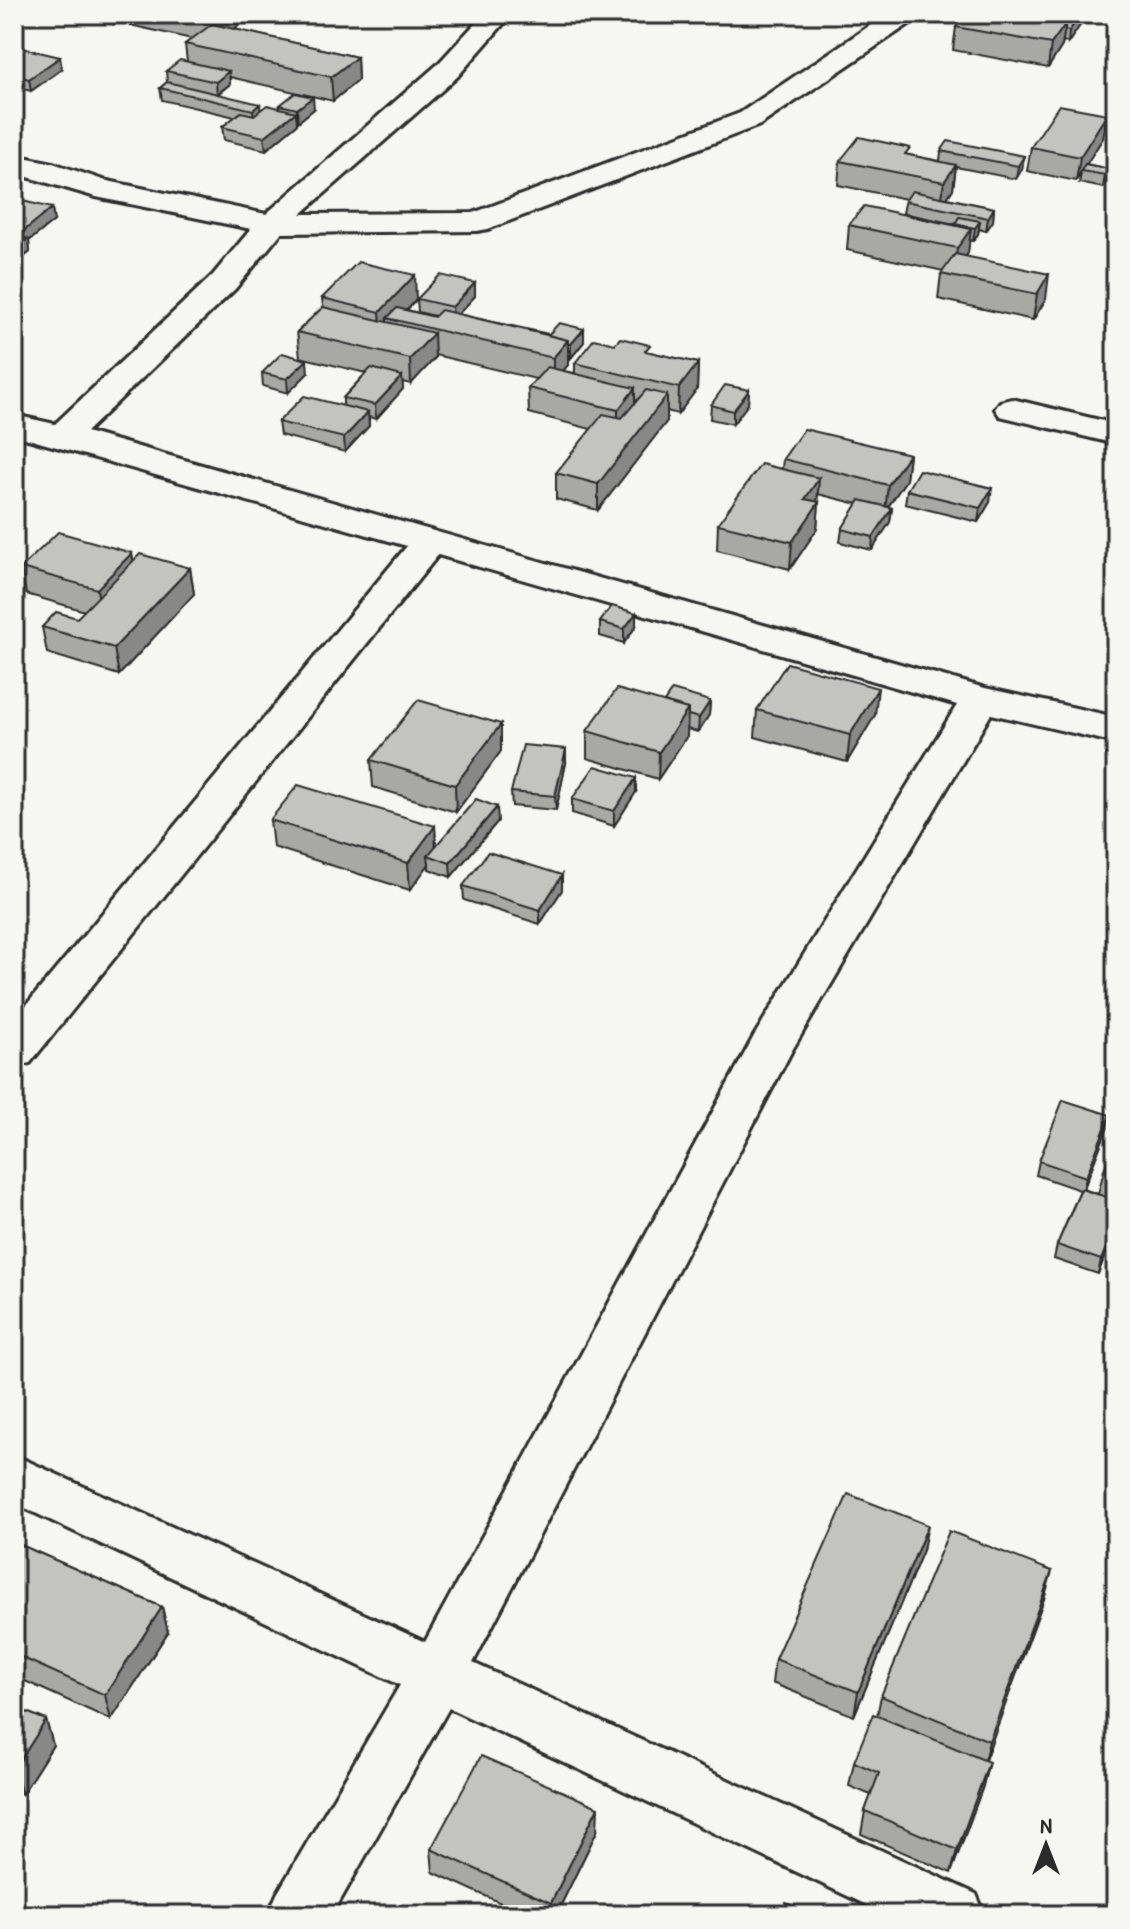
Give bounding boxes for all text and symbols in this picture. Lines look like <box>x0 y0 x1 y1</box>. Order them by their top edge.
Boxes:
north arrow <box>1006 1805 1086 1885</box>
text: N <box>1040 1810 1052 1840</box>

